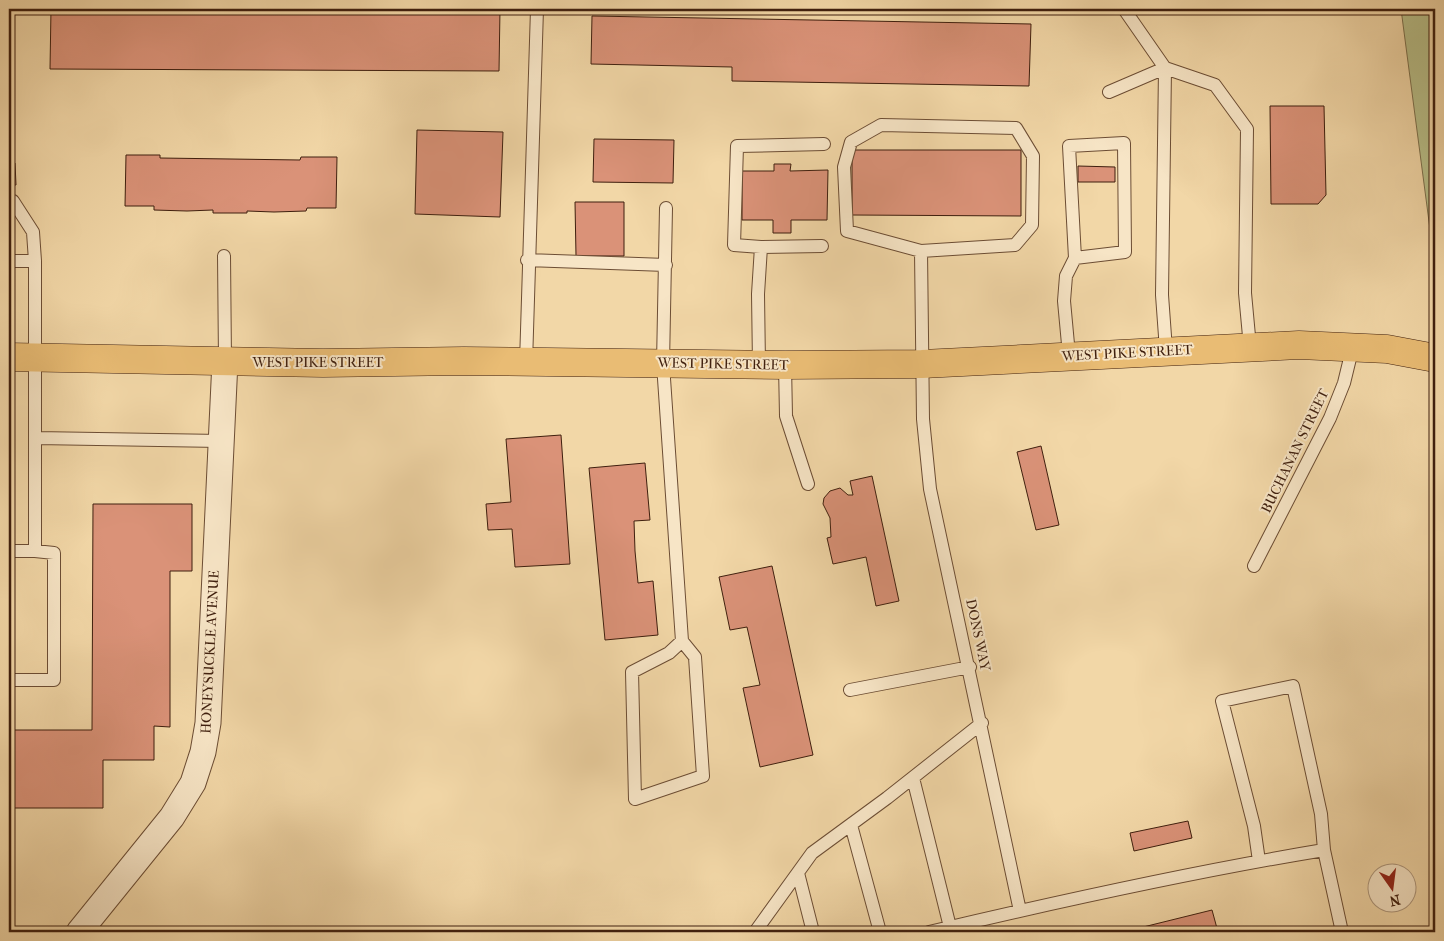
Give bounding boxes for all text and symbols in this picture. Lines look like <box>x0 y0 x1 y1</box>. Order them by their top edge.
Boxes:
street label: WEST PIKE STREET <box>1060 341 1193 365</box>
street label: WEST PIKE STREET <box>252 354 384 371</box>
street label: WEST PIKE STREET <box>656 354 789 374</box>
street label: BUCHANAN STREET <box>1258 386 1333 516</box>
street label: HONEYSUCKLE AVENUE <box>197 569 223 734</box>
street label: DONS WAY <box>962 597 994 673</box>
north arrow <box>1366 864 1416 914</box>
text: N <box>1387 891 1402 910</box>

